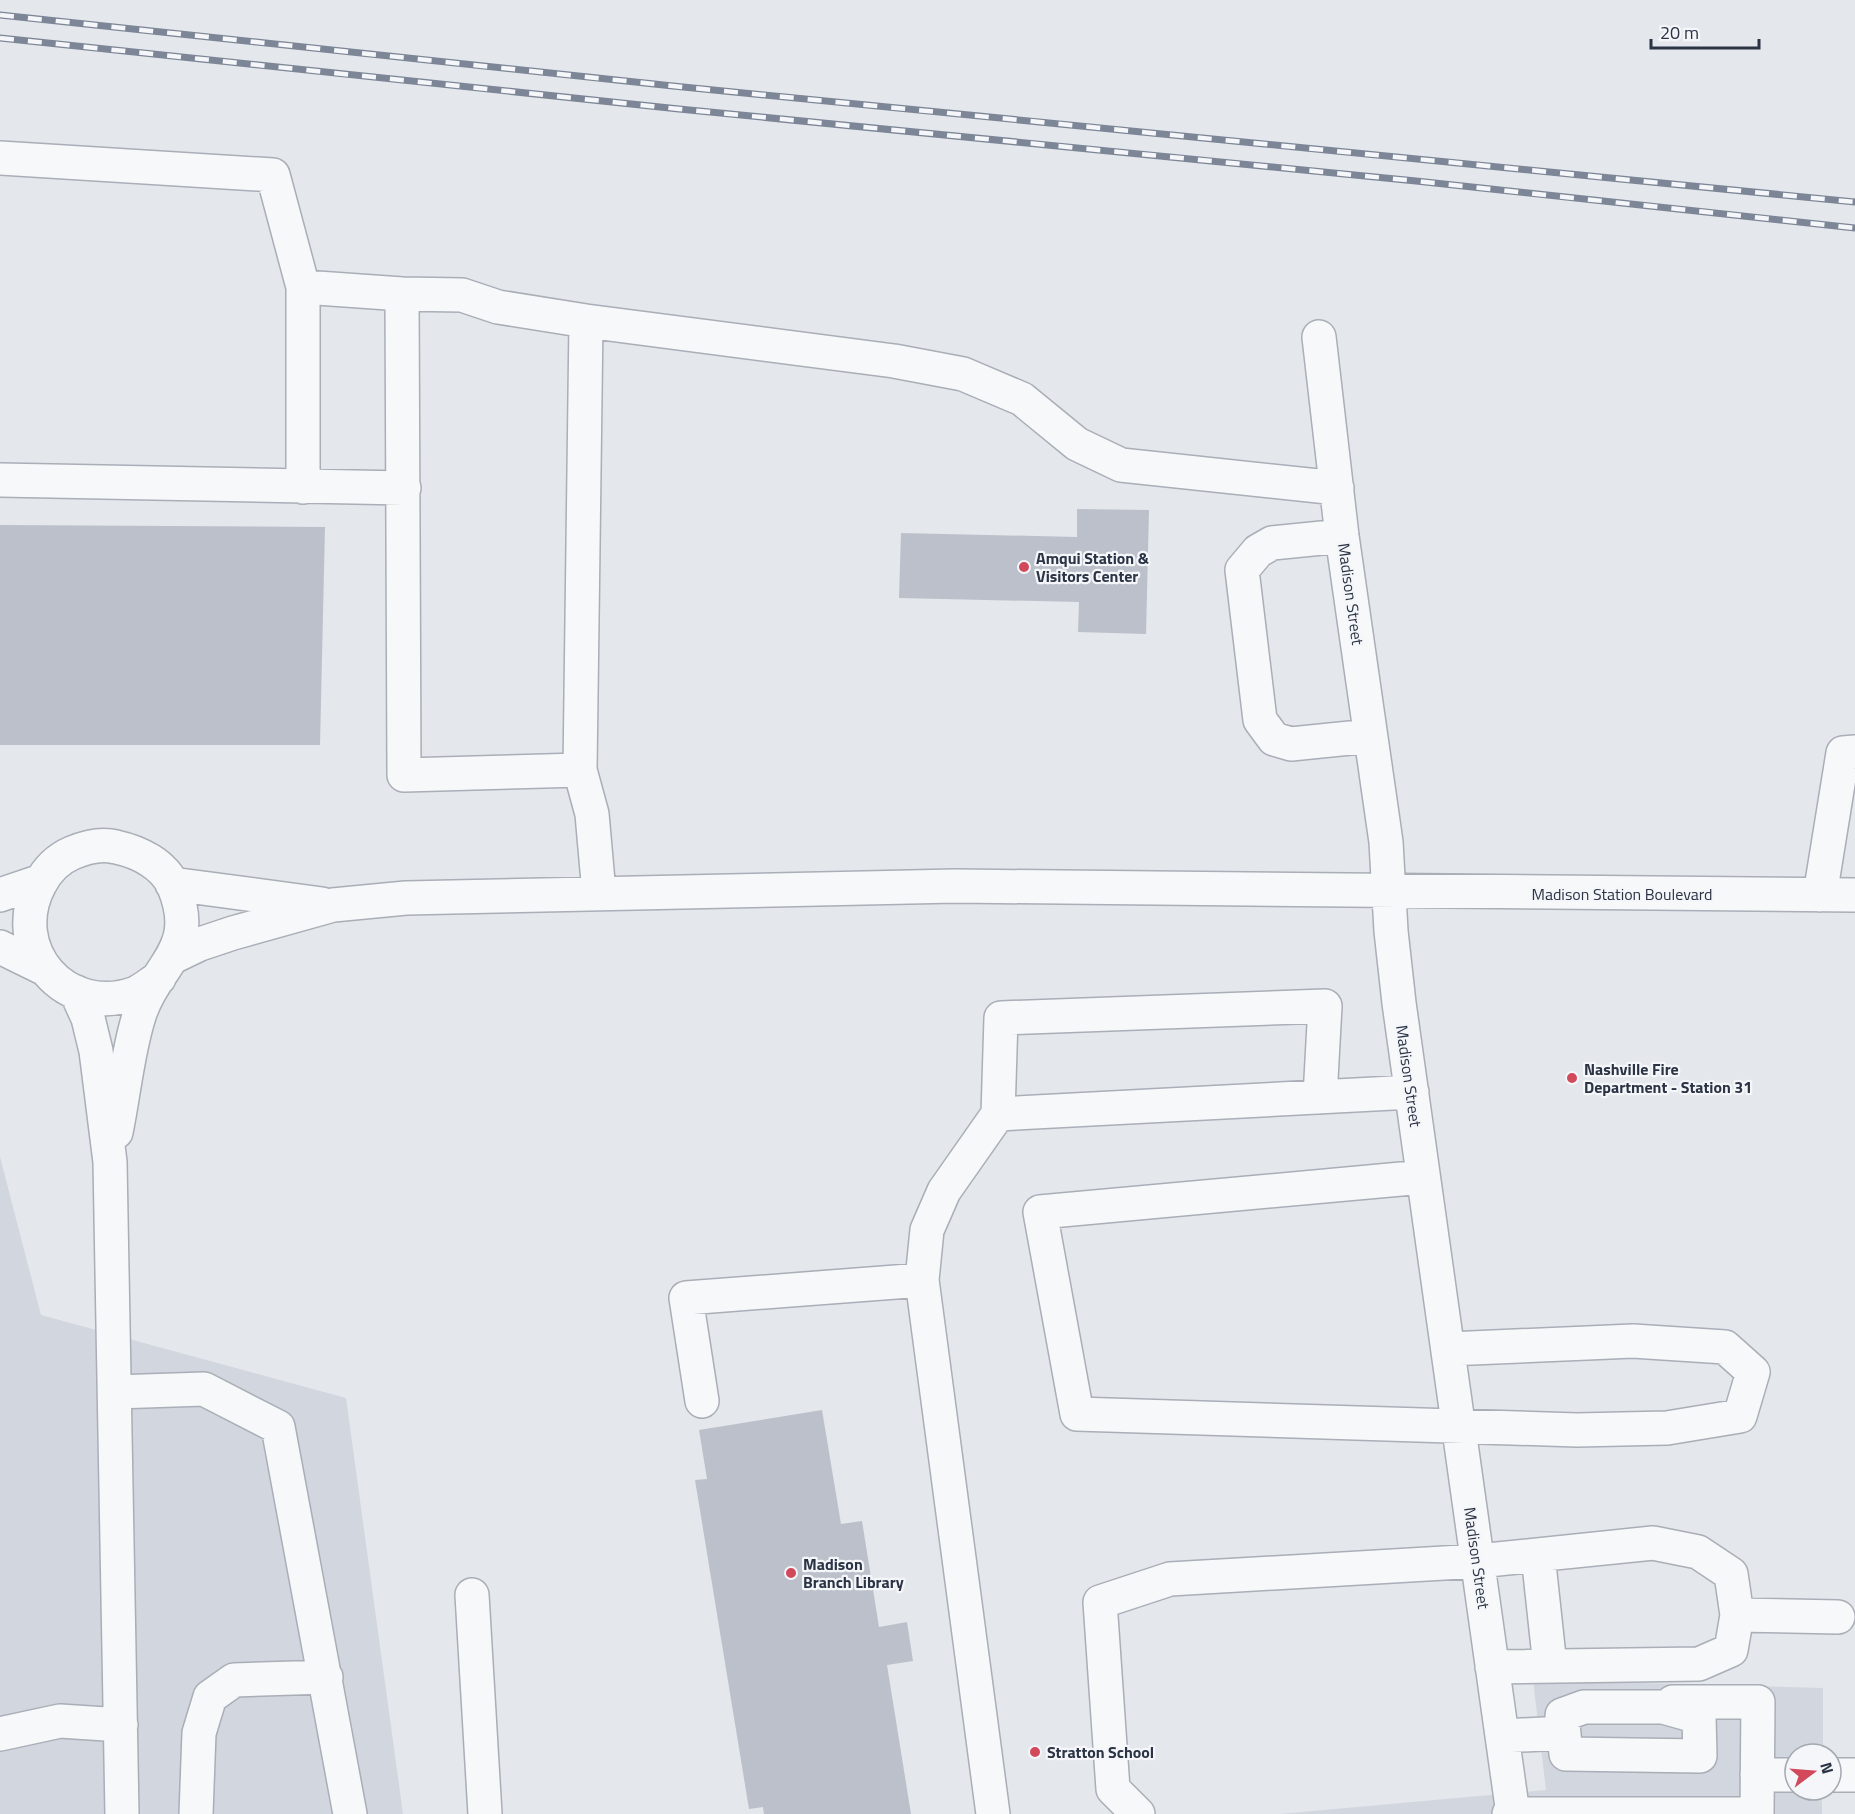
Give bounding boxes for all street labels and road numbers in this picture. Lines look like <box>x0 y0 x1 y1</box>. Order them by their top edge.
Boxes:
street label: Madison Street <box>1332 541 1370 647</box>
street label: Madison Station Boulevard <box>1531 882 1713 906</box>
street label: Madison Street <box>1390 1023 1428 1129</box>
street label: Madison Street <box>1458 1505 1496 1611</box>

